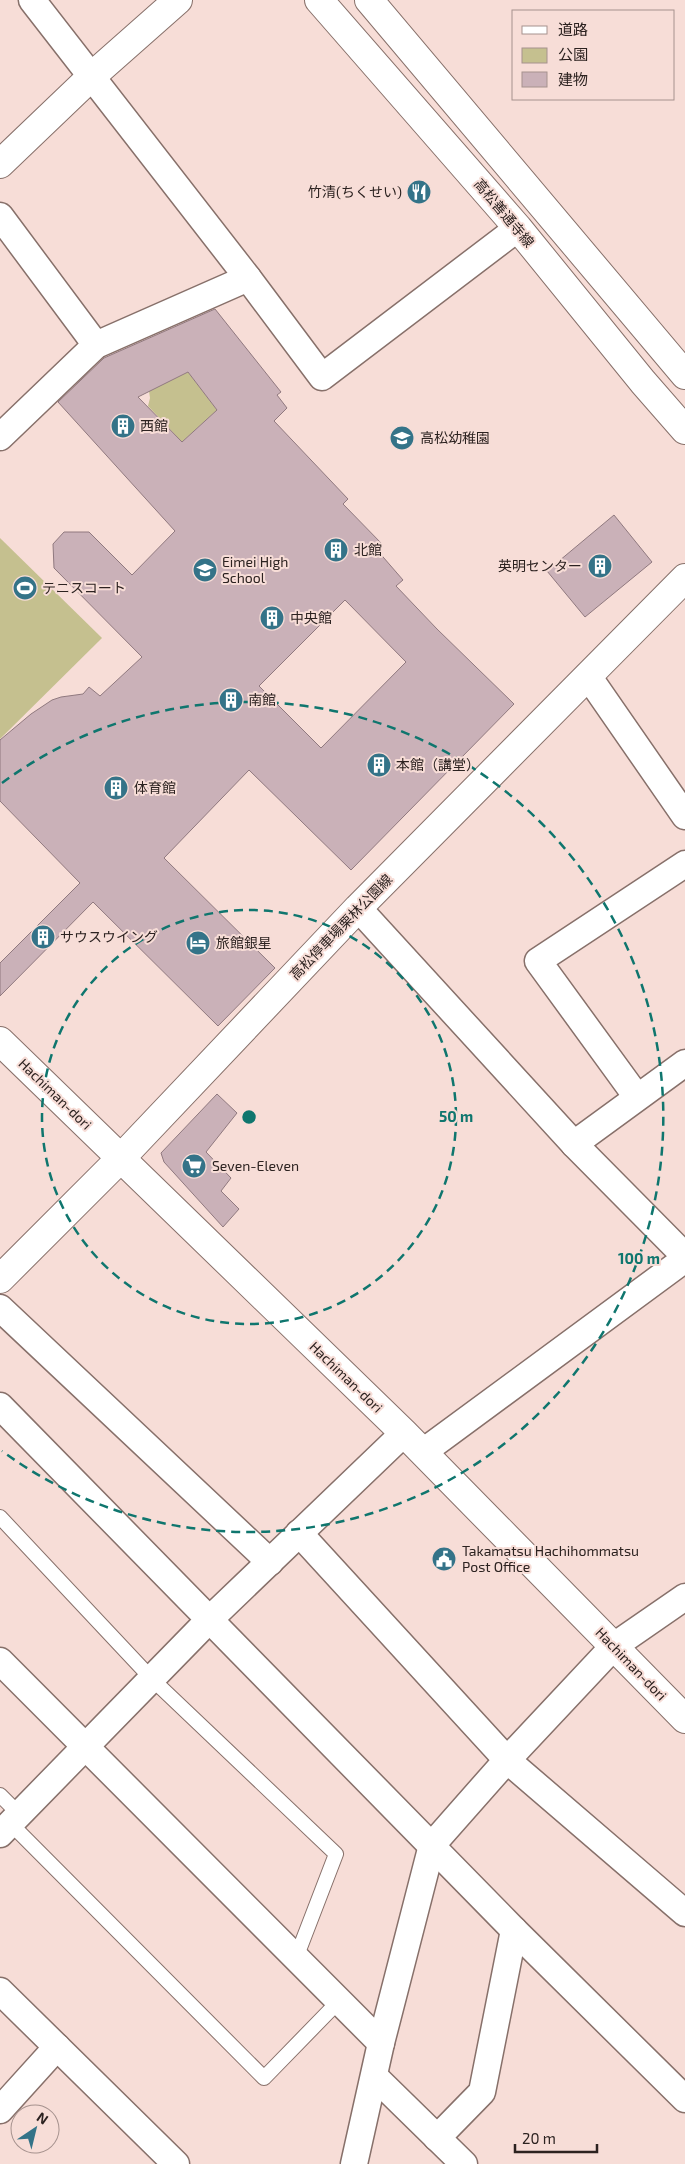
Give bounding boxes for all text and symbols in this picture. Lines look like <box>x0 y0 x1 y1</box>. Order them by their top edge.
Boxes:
legend <box>512 10 675 100</box>
text: 道路 <box>558 20 588 38</box>
text: 公園 <box>558 45 588 63</box>
text: 建物 <box>558 70 588 88</box>
street label: 高松善通寺線 <box>471 175 538 250</box>
restaurant icon: 竹清(ちくせい) <box>406 179 432 205</box>
place label: 竹清(ちくせい) <box>308 183 402 200</box>
building icon: 西館 <box>110 413 136 439</box>
place label: 西館 <box>140 417 168 434</box>
school or university icon: 高松幼稚園 <box>389 425 415 451</box>
place label: 高松幼稚園 <box>420 429 490 446</box>
building icon: 北館 <box>323 537 349 563</box>
place label: 北館 <box>354 541 382 558</box>
place label: Eimei High School <box>222 553 288 586</box>
building icon: 英明センター <box>587 553 613 579</box>
school or university icon: Eimei High School <box>192 557 218 583</box>
place label: 英明センター <box>498 557 582 574</box>
sports icon: テニスコート <box>12 575 38 601</box>
place label: テニスコート <box>42 579 126 596</box>
building icon: 中央館 <box>259 605 285 631</box>
place label: 中央館 <box>290 609 332 626</box>
building icon: 南館 <box>218 687 244 713</box>
place label: 南館 <box>248 691 276 708</box>
building icon: 本館（講堂） <box>366 752 392 778</box>
place label: 本館（講堂） <box>396 756 480 773</box>
building icon: 体育館 <box>103 775 129 801</box>
place label: 体育館 <box>134 779 176 796</box>
street label: 高松停車場栗林公園線 <box>286 870 395 983</box>
building icon: サウスウイング <box>30 924 56 950</box>
place label: サウスウイング <box>60 928 158 945</box>
hotel icon: 旅館銀星 <box>185 930 211 956</box>
place label: 旅館銀星 <box>216 934 272 951</box>
street label: Hachiman-dori <box>15 1055 95 1133</box>
text: 50 m <box>439 1107 473 1125</box>
centre of rings <box>240 1108 258 1126</box>
supermarket icon: Seven-Eleven <box>181 1153 207 1179</box>
place label: Seven-Eleven <box>212 1157 299 1174</box>
text: 100 m <box>618 1249 660 1267</box>
street label: Hachiman-dori <box>306 1338 386 1416</box>
place label: Takamatsu Hachihommatsu Post Office <box>462 1542 639 1575</box>
public building icon: Takamatsu Hachihommatsu Post Office <box>431 1546 457 1572</box>
street label: Hachiman-dori <box>592 1624 670 1704</box>
north arrow <box>10 2104 60 2154</box>
text: N <box>34 2108 52 2128</box>
scale bar <box>515 2122 598 2154</box>
text: 20 m <box>522 2129 556 2147</box>

